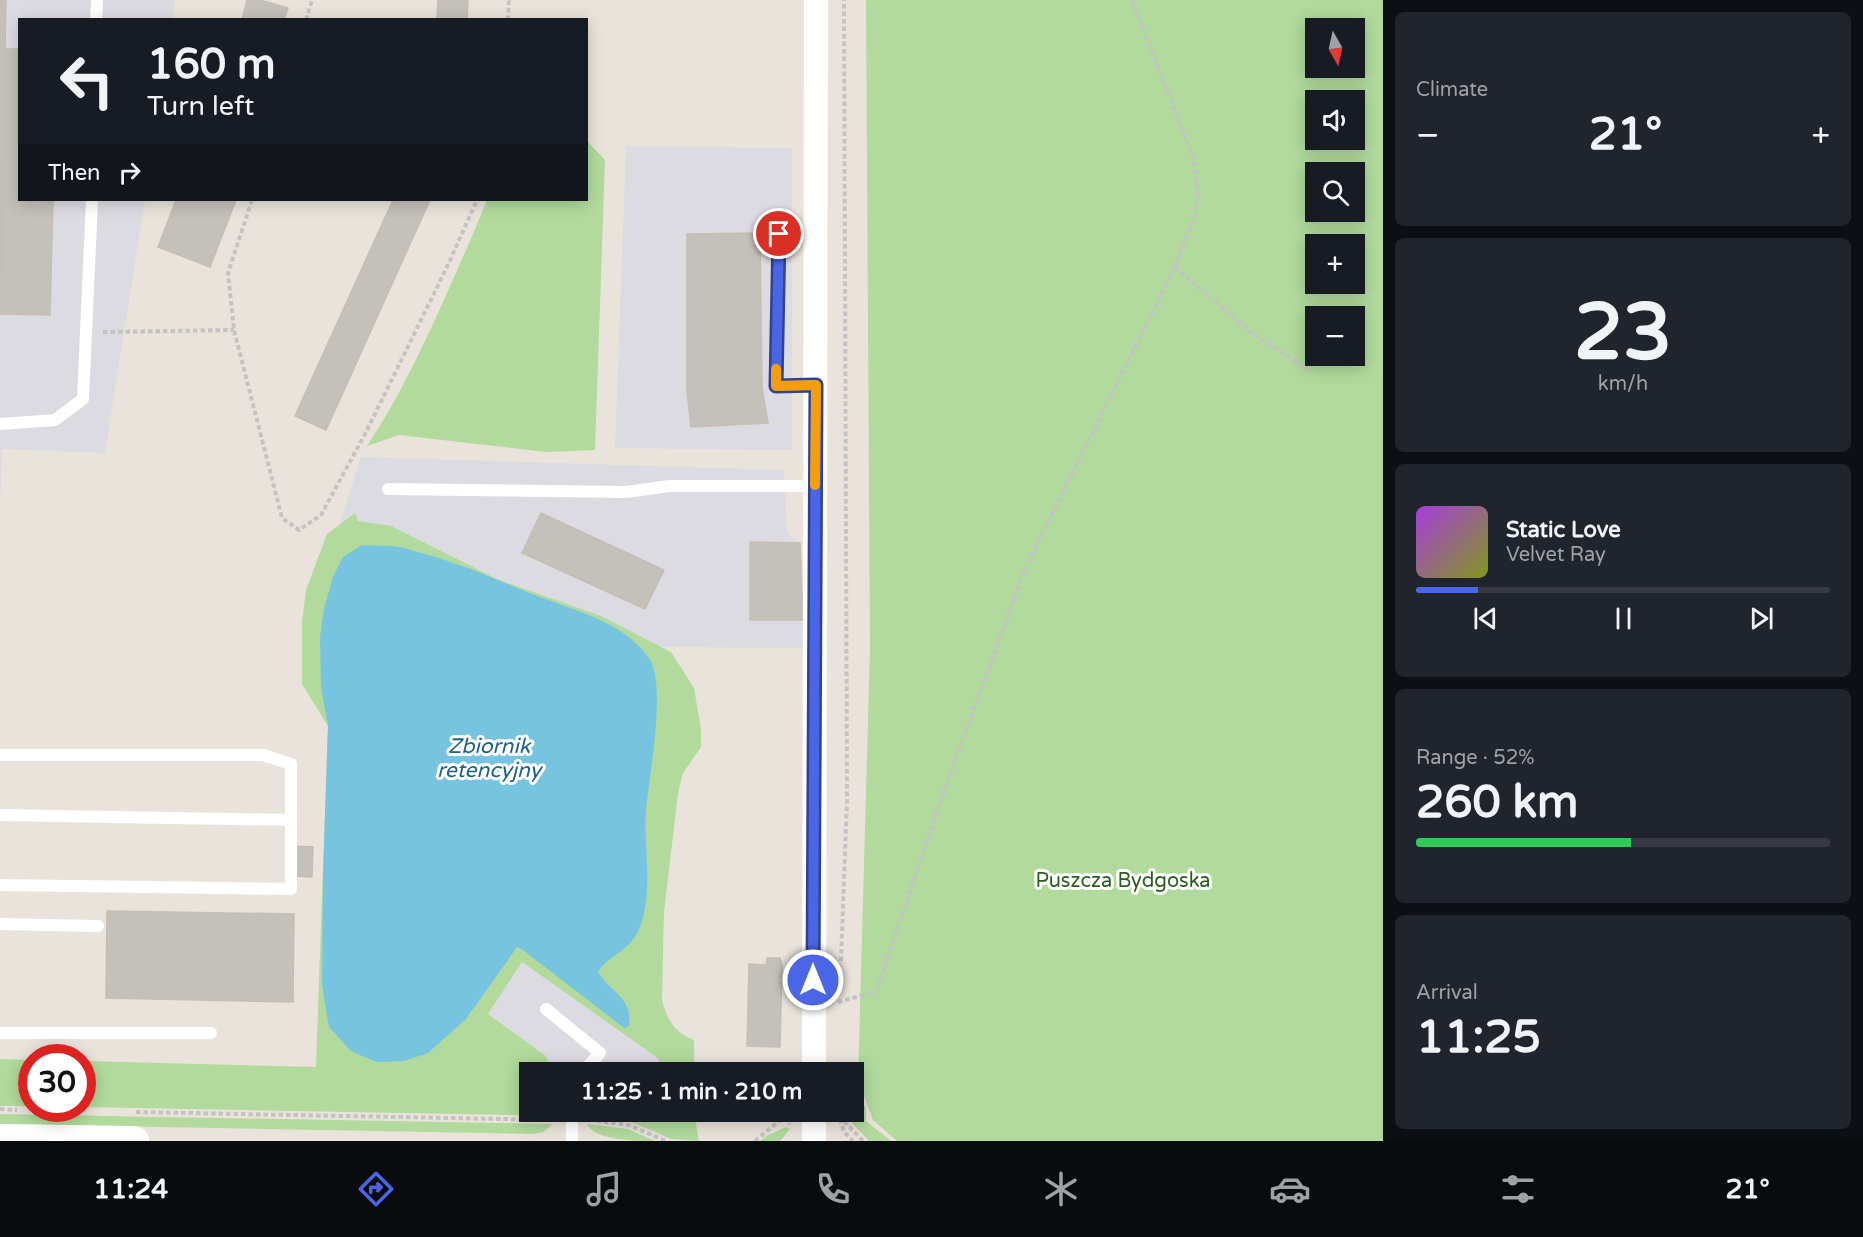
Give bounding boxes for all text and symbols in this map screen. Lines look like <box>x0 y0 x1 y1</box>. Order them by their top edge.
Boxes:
north arrow <box>1305 18 1365 78</box>
map controls <box>1305 18 1365 366</box>
text: 160 m <box>147 39 276 90</box>
icon: left <box>48 42 126 120</box>
text: Climate <box>1416 78 1488 102</box>
text: Turn left <box>147 90 254 123</box>
button: sound <box>1305 90 1365 150</box>
text: 21° <box>1589 108 1662 162</box>
text: − <box>1416 116 1440 155</box>
text: + <box>1811 116 1830 155</box>
icon: right <box>113 156 146 189</box>
text: Then <box>48 160 101 186</box>
button: search <box>1305 162 1365 222</box>
pin <box>753 208 804 259</box>
icon: arrive <box>762 217 795 250</box>
button: + <box>1305 234 1365 294</box>
text: 23 <box>1574 286 1672 380</box>
button: − <box>1305 306 1365 366</box>
text: km/h <box>1598 372 1648 396</box>
text: Static Love <box>1506 517 1621 543</box>
text: Velvet Ray <box>1506 543 1606 567</box>
icon: previous <box>1469 602 1502 635</box>
icon: pause <box>1607 602 1640 635</box>
icon: next <box>1745 602 1778 635</box>
water label: Zbiornik retencyjny <box>437 734 544 783</box>
text: Range · 52% <box>1416 746 1535 770</box>
text: 260 km <box>1416 776 1578 830</box>
park label: Puszcza Bydgoska <box>1035 869 1211 893</box>
position arrow <box>781 948 845 1012</box>
text: Arrival <box>1416 981 1478 1005</box>
text: 11:25 <box>1416 1011 1541 1065</box>
speed limit sign: 30 <box>18 1044 96 1122</box>
text: 11:25 · 1 min · 210 m <box>581 1079 802 1105</box>
icon: directions <box>355 1168 397 1210</box>
icon: music <box>583 1168 625 1210</box>
icon: phone <box>812 1168 854 1210</box>
icon: climate <box>1040 1168 1082 1210</box>
icon: car <box>1269 1168 1311 1210</box>
icon: filters <box>1497 1168 1539 1210</box>
text: 11:24 <box>93 1173 168 1206</box>
text: 21° <box>1726 1173 1770 1206</box>

